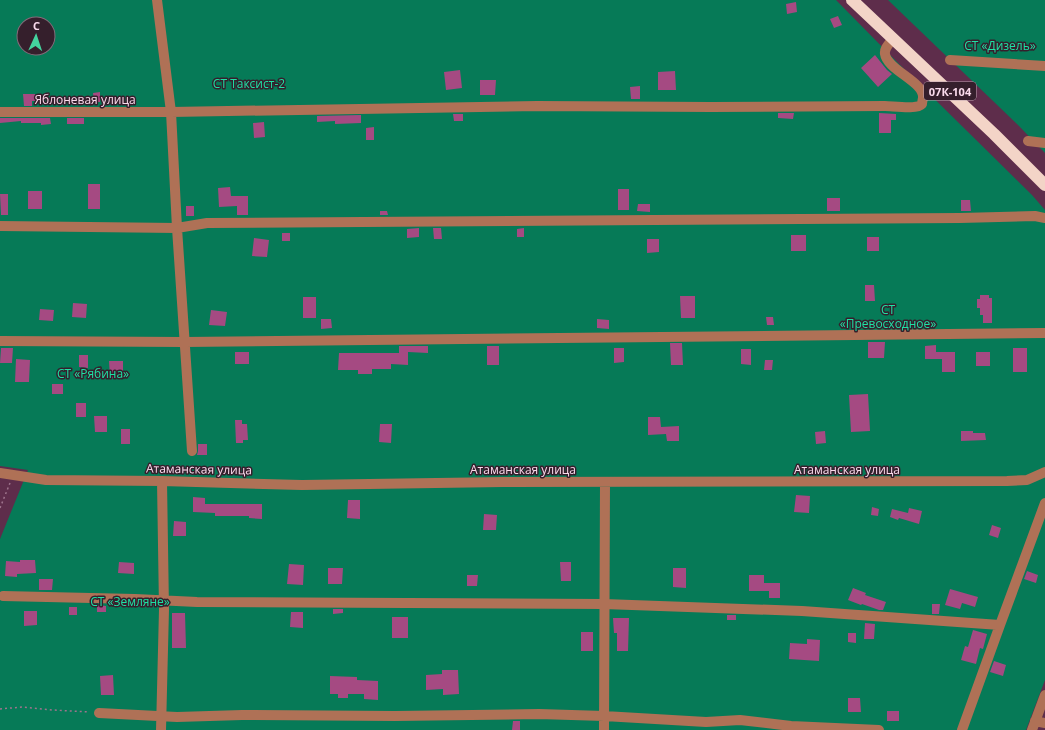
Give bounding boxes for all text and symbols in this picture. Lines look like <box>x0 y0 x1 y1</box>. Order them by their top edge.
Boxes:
north arrow <box>16 16 56 56</box>
text: С <box>33 18 40 33</box>
park label: СТ «Дизель» <box>964 37 1036 54</box>
park label: СТ Таксист-2 <box>213 75 285 92</box>
road number: 07К-104 <box>924 82 976 100</box>
street label: Яблоневая улица <box>34 91 136 108</box>
park label: СТ «Превосходное» <box>840 301 936 332</box>
park label: СТ «Рябина» <box>57 365 129 382</box>
street label: Атаманская улица <box>146 460 252 478</box>
street label: Атаманская улица <box>470 461 576 478</box>
street label: Атаманская улица <box>794 461 900 478</box>
park label: СТ «Земляне» <box>90 593 170 610</box>

